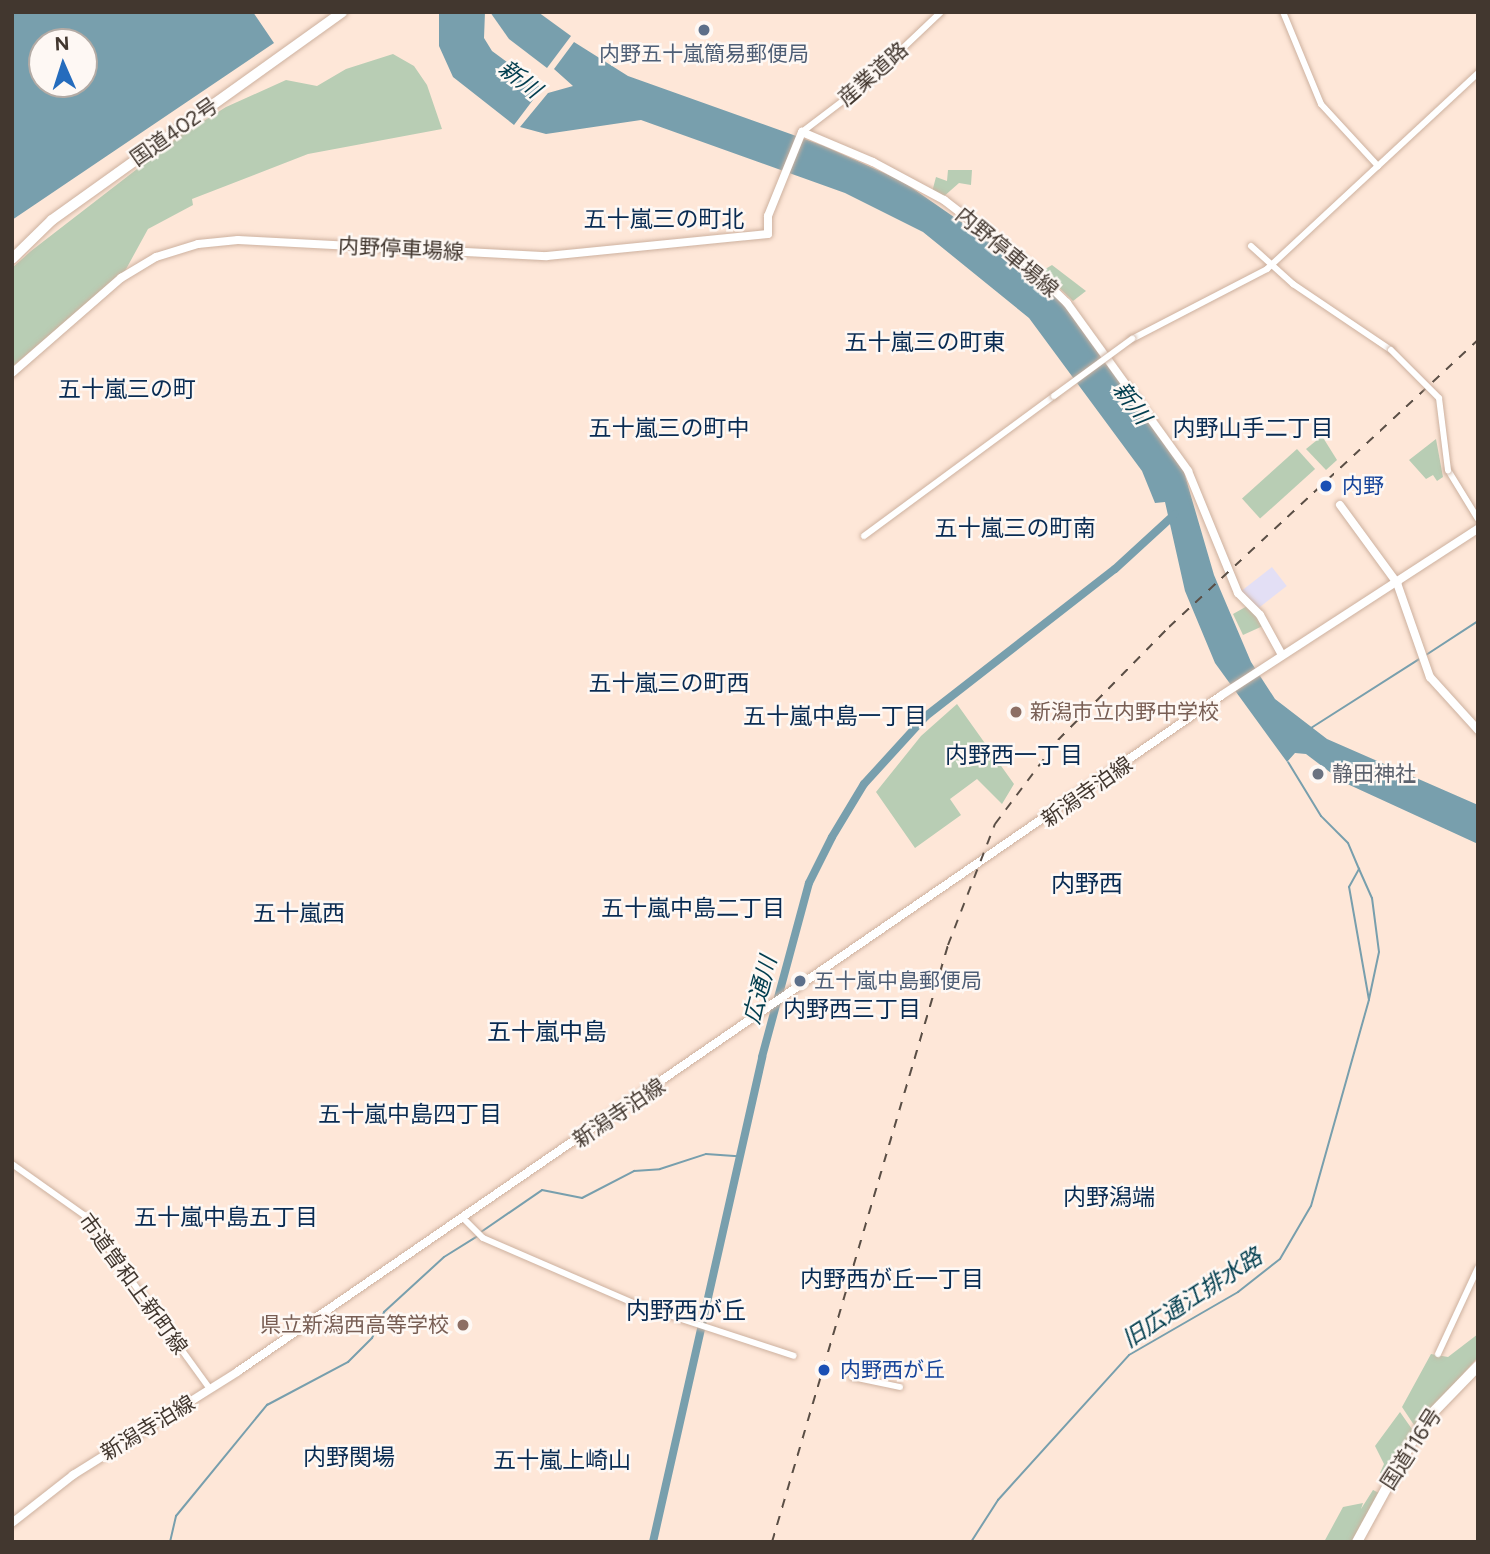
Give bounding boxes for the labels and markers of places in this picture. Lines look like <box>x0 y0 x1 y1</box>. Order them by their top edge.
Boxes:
marker: 内野五十嵐簡易郵便局 <box>696 22 712 38</box>
place label: 内野五十嵐簡易郵便局 <box>599 41 809 67</box>
place label: 内野 <box>1342 473 1384 499</box>
marker: 内野 <box>1316 476 1336 496</box>
place label: 新潟市立内野中学校 <box>1030 699 1219 725</box>
marker: 新潟市立内野中学校 <box>1008 704 1024 720</box>
place label: 静田神社 <box>1332 761 1416 787</box>
marker: 静田神社 <box>1310 766 1326 782</box>
place label: 五十嵐中島郵便局 <box>814 968 982 994</box>
marker: 五十嵐中島郵便局 <box>792 973 808 989</box>
place label: 県立新潟西高等学校 <box>260 1312 449 1338</box>
marker: 県立新潟西高等学校 <box>455 1317 471 1333</box>
place label: 内野西が丘 <box>840 1357 945 1383</box>
marker: 内野西が丘 <box>814 1360 834 1380</box>

